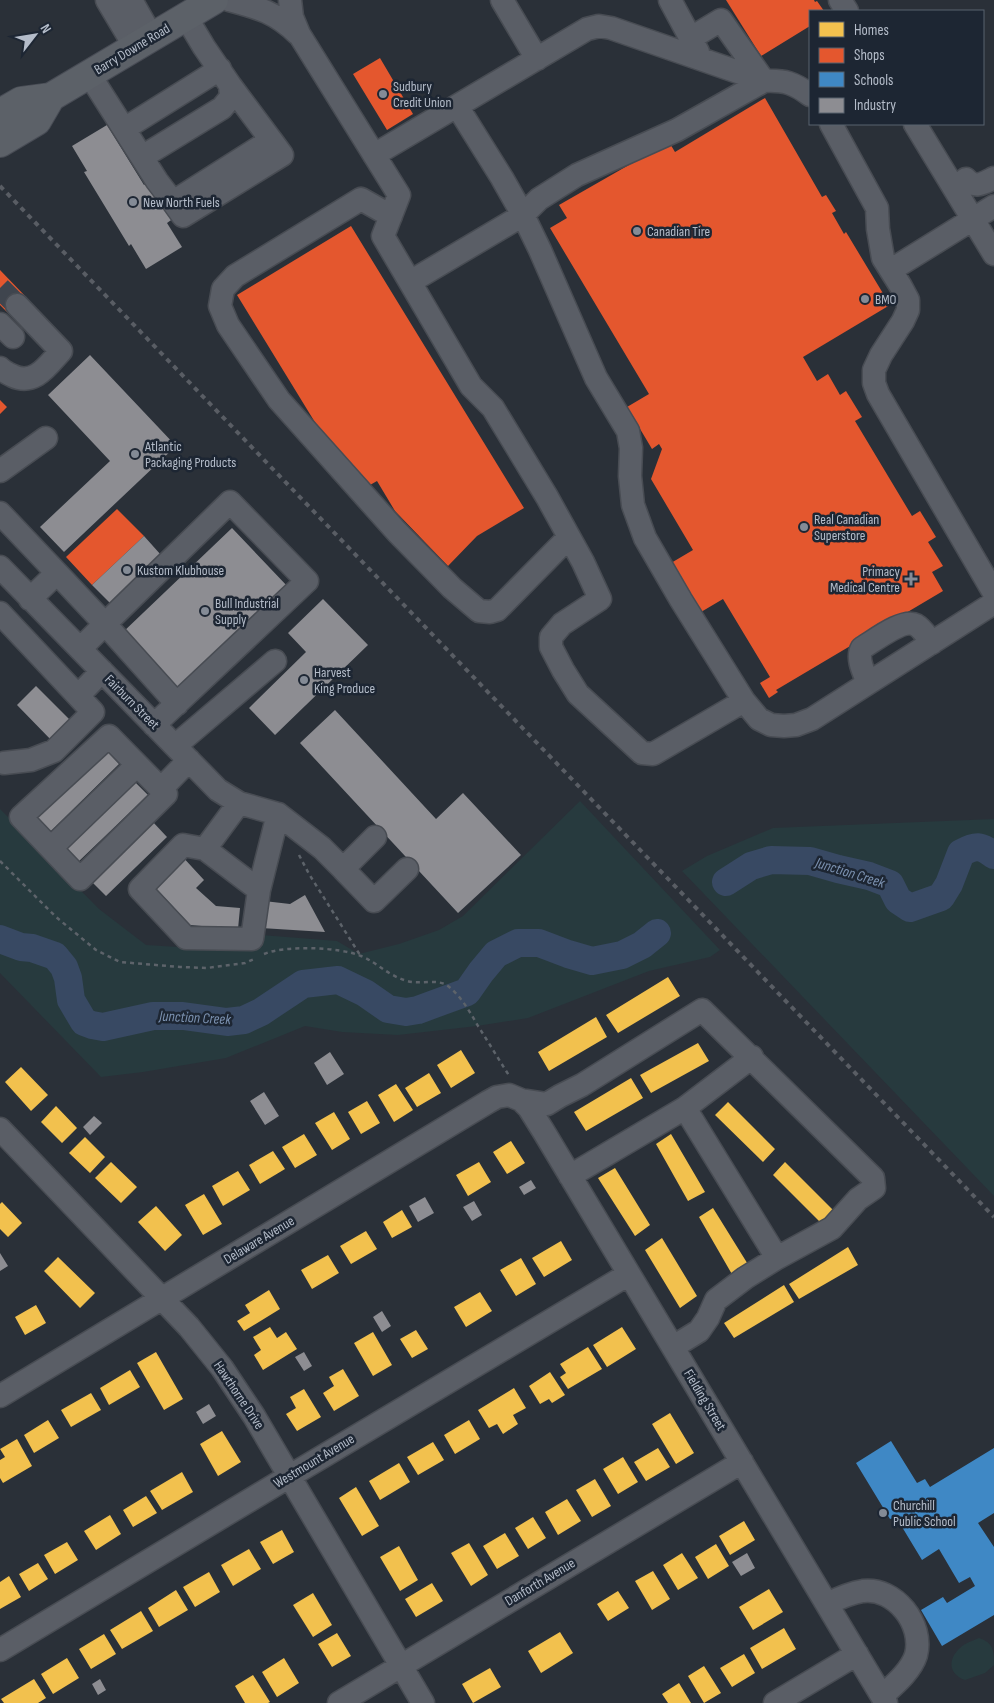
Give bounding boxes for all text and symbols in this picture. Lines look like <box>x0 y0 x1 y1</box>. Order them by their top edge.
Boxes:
north arrow <box>10 10 60 60</box>
legend <box>809 10 984 125</box>
street label: Barry Downe Road <box>91 20 173 78</box>
text: N <box>37 21 55 36</box>
text: Homes <box>854 21 889 40</box>
text: Shops <box>854 46 885 65</box>
text: Schools <box>854 71 893 90</box>
place label: Sudbury Credit Union <box>393 78 451 111</box>
marker: Sudbury Credit Union <box>377 88 389 100</box>
text: Industry <box>854 96 896 115</box>
place label: New North Fuels <box>143 194 220 211</box>
marker: New North Fuels <box>127 196 139 208</box>
place label: Canadian Tire <box>647 223 710 240</box>
marker: Canadian Tire <box>631 225 643 237</box>
place label: BMO <box>875 291 897 308</box>
marker: BMO <box>859 293 871 305</box>
place label: Atlantic Packaging Products <box>144 438 236 471</box>
marker: Atlantic Packaging Products <box>129 448 141 460</box>
place label: Real Canadian Superstore <box>814 511 879 544</box>
marker: Real Canadian Superstore <box>798 521 810 533</box>
place label: Kustom Klubhouse <box>137 562 224 579</box>
place label: Primacy Medical Centre <box>830 563 901 596</box>
marker: Kustom Klubhouse <box>121 564 133 576</box>
marker: Primacy Medical Centre <box>904 572 918 586</box>
place label: Bull Industrial Supply <box>215 595 279 628</box>
marker: Bull Industrial Supply <box>199 605 211 617</box>
place label: Harvest King Produce <box>314 664 375 697</box>
street label: Fairburn Street <box>101 671 163 733</box>
marker: Harvest King Produce <box>298 674 310 686</box>
water label: Junction Creek <box>812 853 887 893</box>
water label: Junction Creek <box>158 1007 232 1029</box>
street label: Delaware Avenue <box>221 1212 297 1268</box>
street label: Hawthorne Drive <box>210 1358 268 1432</box>
street label: Fielding Street <box>680 1366 730 1434</box>
street label: Westmount Avenue <box>271 1430 357 1492</box>
place label: Churchill Public School <box>893 1497 956 1530</box>
marker: Churchill Public School <box>877 1507 889 1519</box>
street label: Danforth Avenue <box>502 1554 578 1610</box>

